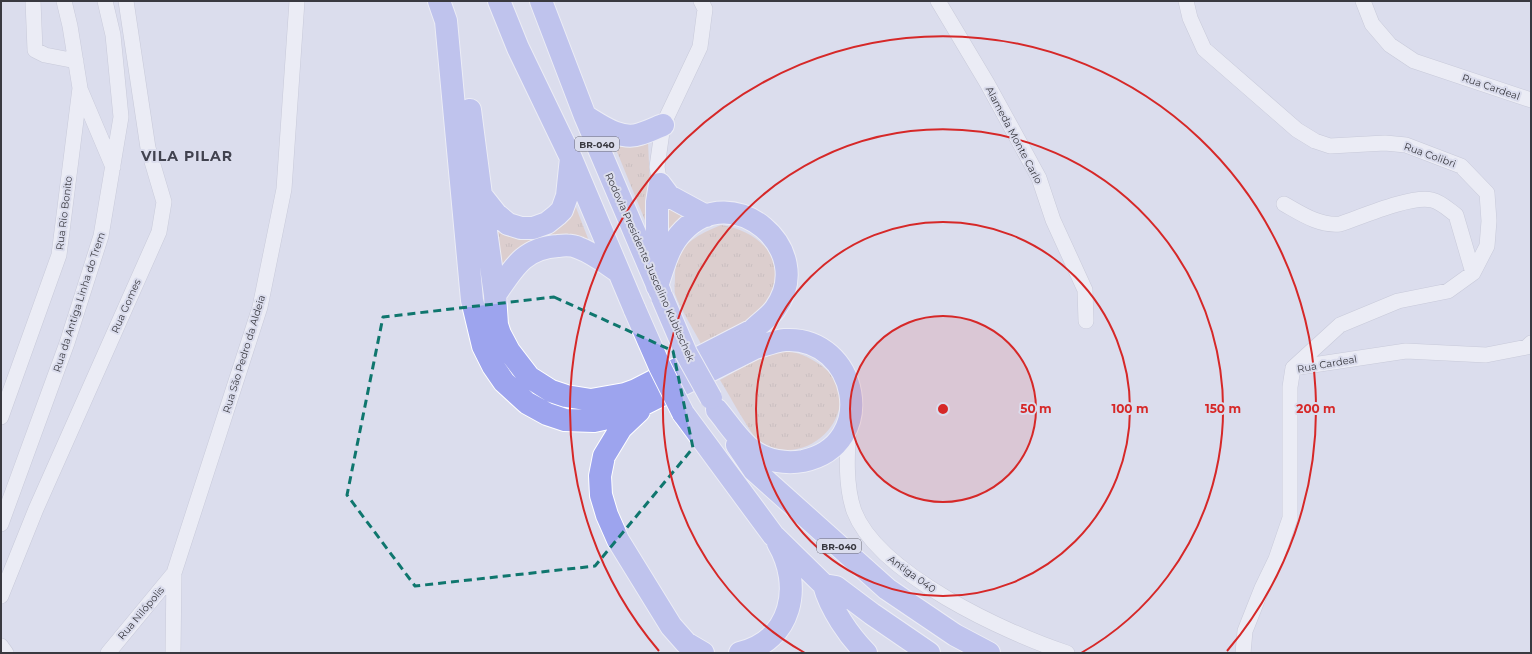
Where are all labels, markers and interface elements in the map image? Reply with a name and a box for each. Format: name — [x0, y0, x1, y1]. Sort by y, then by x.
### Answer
street label: Rua Cardeal — [1460, 71, 1522, 103]
street label: Alameda Monte Carlo — [983, 84, 1045, 186]
road number: BR-040 — [575, 137, 619, 151]
street label: Rua Colibri — [1402, 140, 1458, 170]
district label: VILA PILAR — [140, 147, 233, 165]
street label: Rodovia Presidente Juscelino Kubitschek — [602, 171, 698, 363]
street label: Rua Rio Bonito — [53, 175, 75, 251]
street label: Rua da Antiga Linha do Trem — [50, 230, 108, 374]
street label: Rua Gomes — [108, 277, 144, 335]
street label: Rua São Pedro da Aldeia — [220, 293, 268, 415]
street label: Rua Cardeal — [1296, 352, 1358, 376]
text: 50 m — [1020, 401, 1052, 416]
text: 100 m — [1112, 401, 1148, 416]
text: 150 m — [1205, 401, 1241, 416]
text: 200 m — [1296, 401, 1336, 416]
centre of rings — [936, 402, 950, 416]
road number: BR-040 — [817, 539, 861, 553]
street label: Antiga 040 — [886, 552, 939, 596]
street label: Rua Nilópolis — [115, 584, 167, 642]

